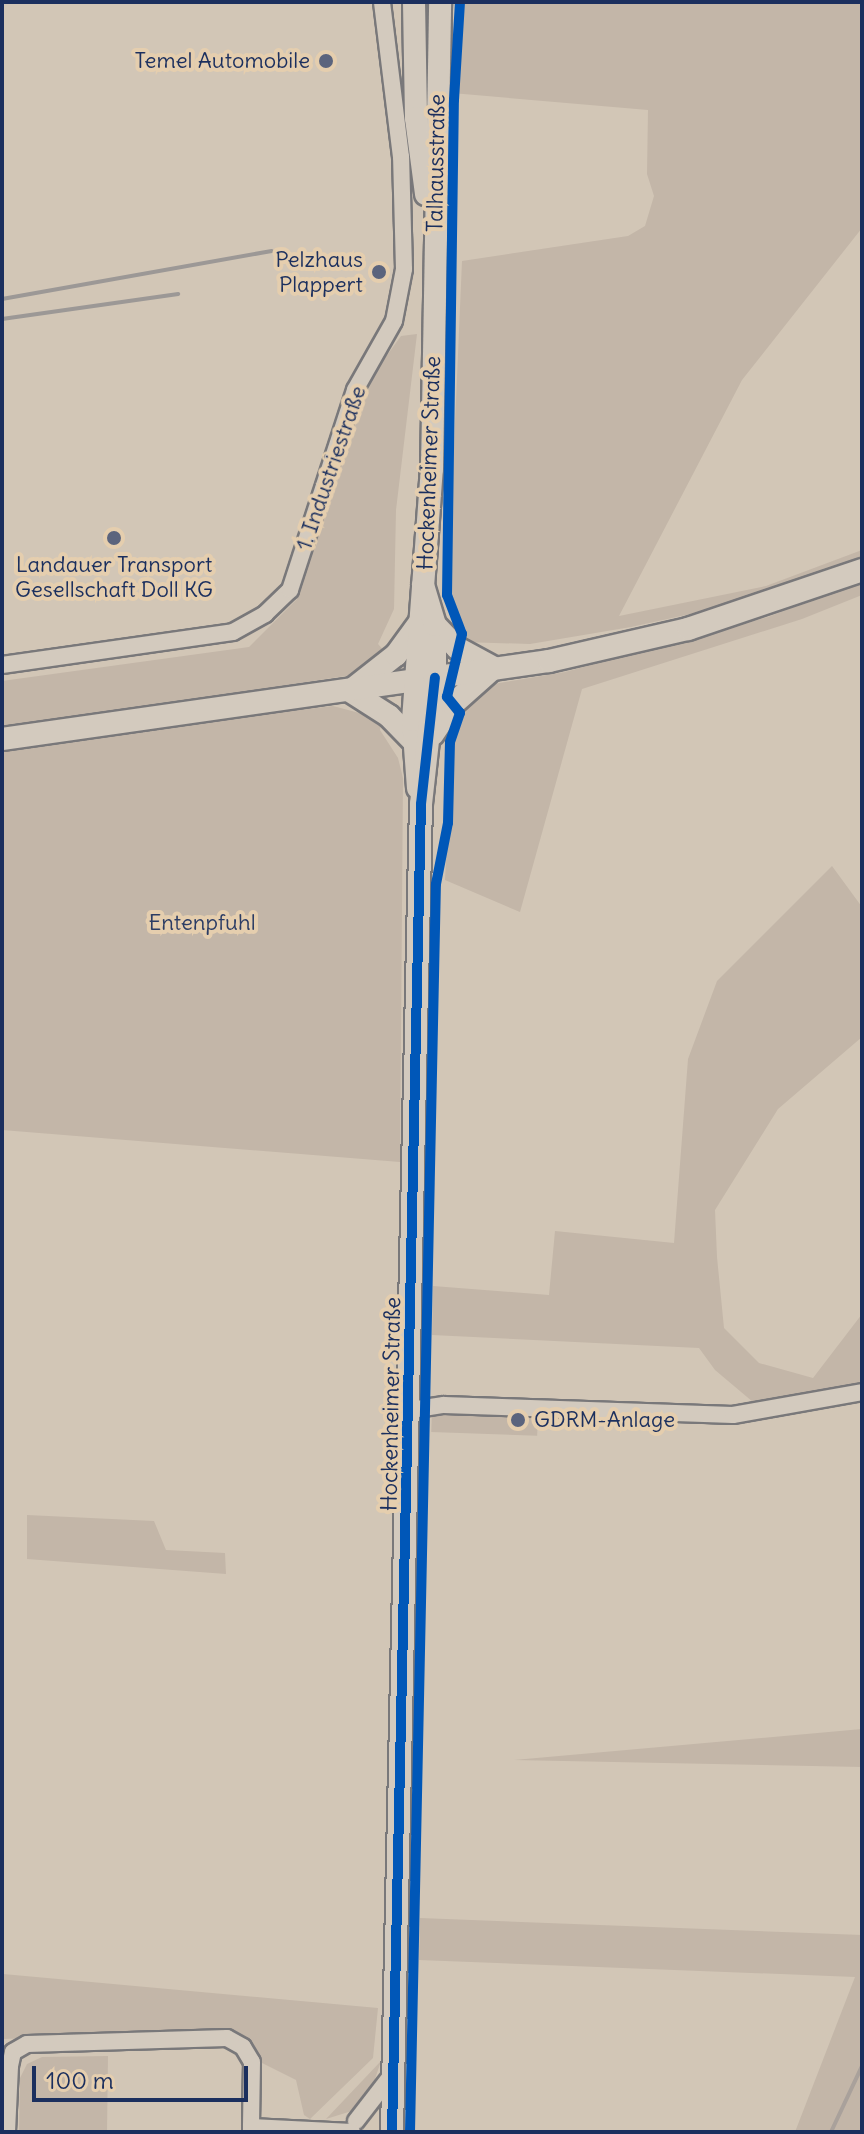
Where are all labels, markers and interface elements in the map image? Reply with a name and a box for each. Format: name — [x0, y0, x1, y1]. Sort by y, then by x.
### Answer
place label: Temel Automobile — [135, 48, 310, 74]
marker: Temel Automobile — [317, 52, 335, 70]
street label: Talhausstraße — [422, 94, 450, 232]
place label: Pelzhaus Plappert — [275, 246, 363, 298]
marker: Pelzhaus Plappert — [370, 263, 388, 281]
street label: Hockenheimer Straße — [412, 355, 446, 571]
street label: 1. Industriestraße — [290, 382, 372, 554]
marker: Landauer Transport Gesellschaft Doll KG — [105, 529, 123, 547]
place label: Landauer Transport Gesellschaft Doll KG — [15, 551, 213, 602]
park label: Entenpfuhl — [148, 910, 256, 936]
street label: Hockenheimer Straße — [376, 1297, 406, 1511]
place label: GDRM-Anlage — [534, 1407, 675, 1433]
marker: GDRM-Anlage — [509, 1411, 527, 1429]
scale bar — [36, 2050, 252, 2100]
text: 100 m — [46, 2065, 114, 2095]

